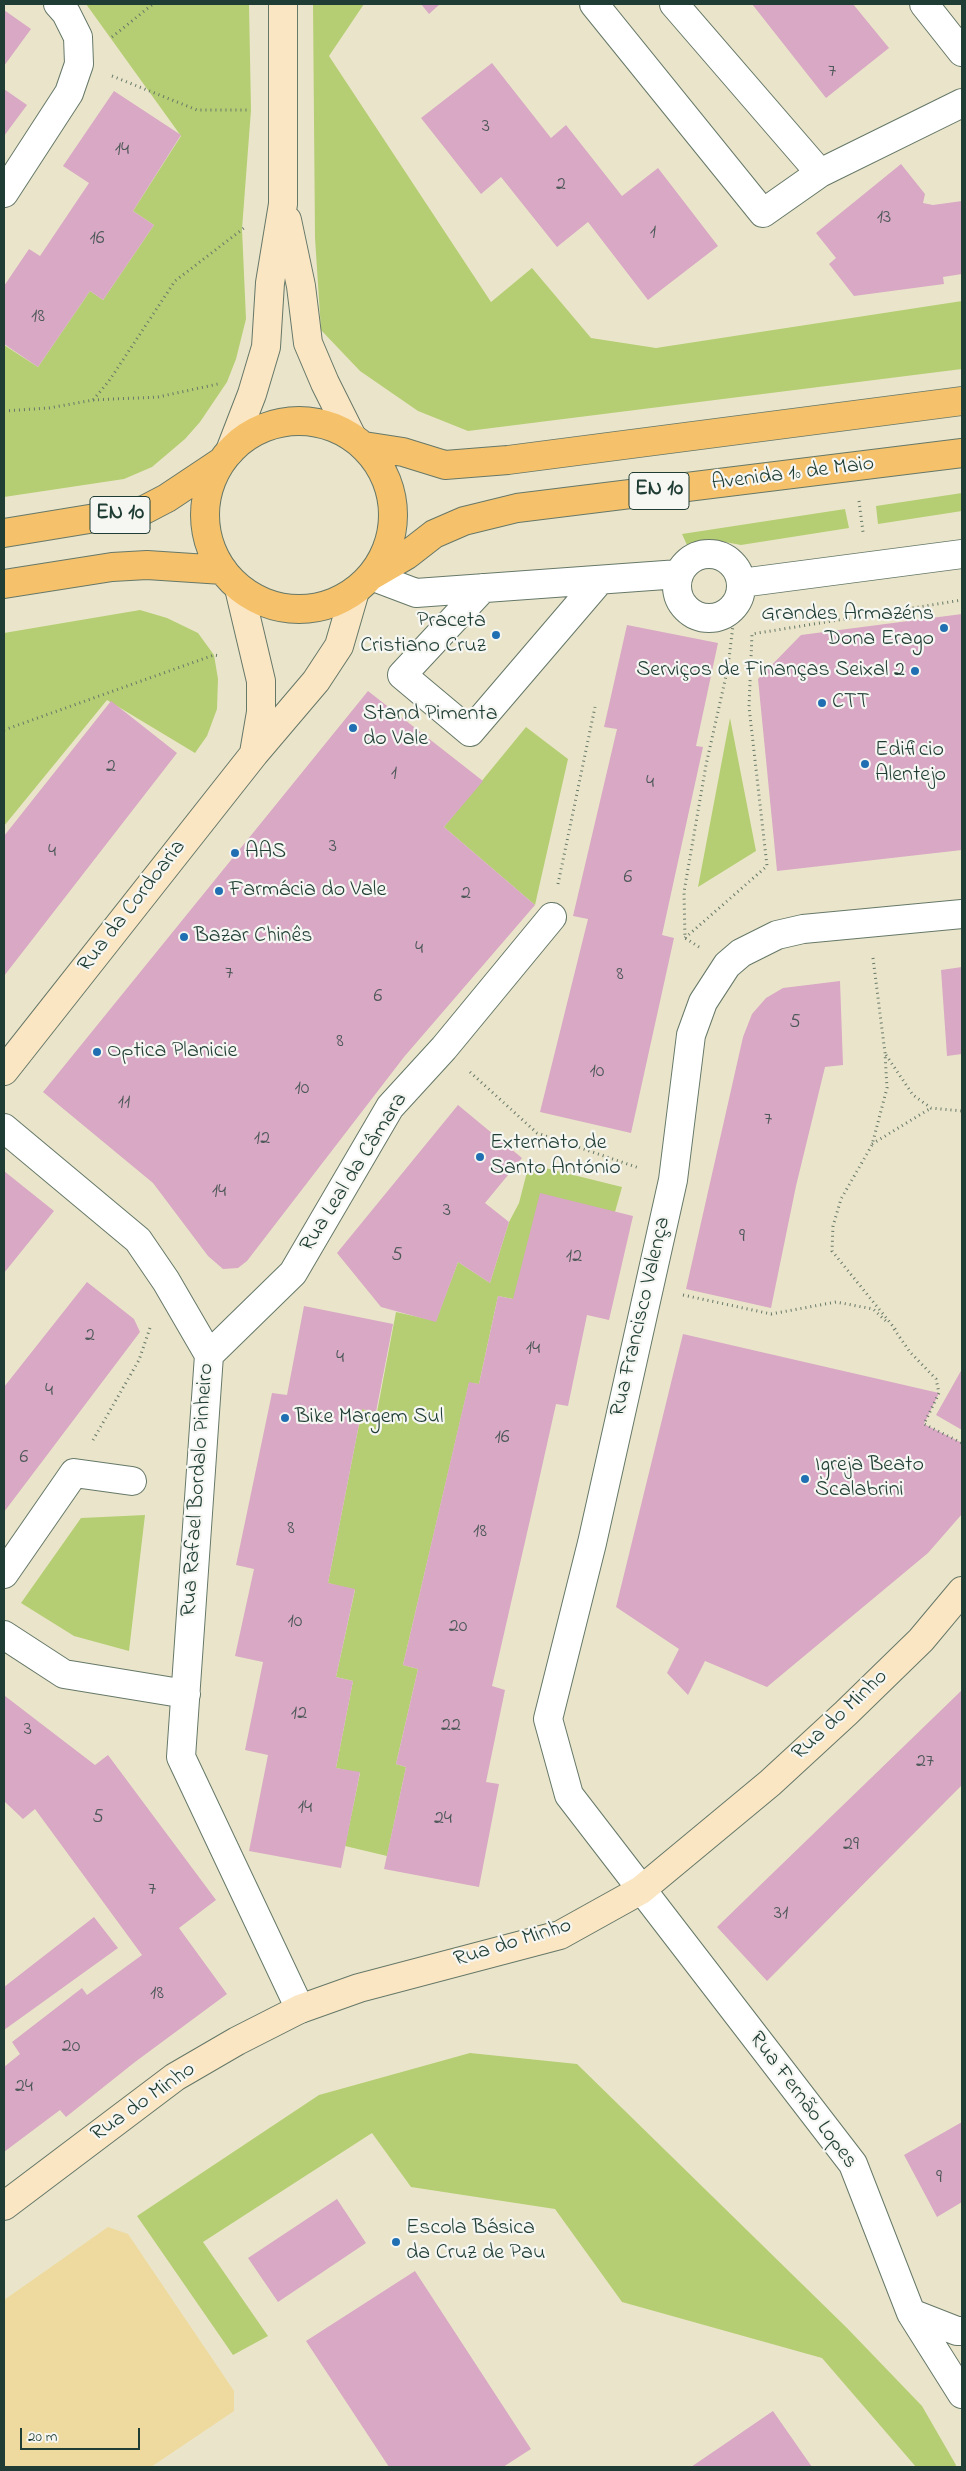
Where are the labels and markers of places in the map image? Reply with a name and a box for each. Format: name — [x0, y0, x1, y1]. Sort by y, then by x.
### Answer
place label: Grandes Armazéns Dona Erago — [761, 602, 934, 654]
place label: Praceta Cristiano Cruz — [360, 609, 486, 660]
marker: Grandes Armazéns Dona Erago — [938, 622, 950, 634]
marker: Praceta Cristiano Cruz — [490, 629, 502, 641]
place label: Serviços de Finanças Seixal 2 — [636, 658, 905, 684]
marker: Serviços de Finanças Seixal 2 — [909, 665, 921, 677]
place label: CTT — [832, 690, 869, 716]
marker: CTT — [816, 697, 828, 709]
place label: Stand Pimenta do Vale — [363, 702, 498, 754]
marker: Stand Pimenta do Vale — [347, 722, 359, 734]
place label: Edificio Alentejo — [875, 738, 946, 789]
marker: Edificio Alentejo — [859, 758, 871, 770]
place label: AAS — [245, 840, 286, 866]
marker: AAS — [229, 847, 241, 859]
place label: Farmácia do Vale — [229, 878, 386, 904]
marker: Farmácia do Vale — [213, 885, 225, 897]
place label: Bazar Chinês — [194, 924, 312, 950]
marker: Bazar Chinês — [178, 931, 190, 943]
place label: Optica Planicie — [107, 1039, 237, 1065]
marker: Optica Planicie — [91, 1046, 103, 1058]
place label: Externato de Santo António — [490, 1131, 621, 1182]
marker: Externato de Santo António — [474, 1151, 486, 1163]
place label: Bike Margem Sul — [295, 1405, 443, 1431]
marker: Bike Margem Sul — [279, 1412, 291, 1424]
place label: Igreja Beato Scalabrini — [815, 1453, 924, 1504]
marker: Igreja Beato Scalabrini — [799, 1473, 811, 1485]
place label: Escola Básica da Cruz de Pau — [406, 2216, 545, 2268]
marker: Escola Básica da Cruz de Pau — [390, 2236, 402, 2248]

